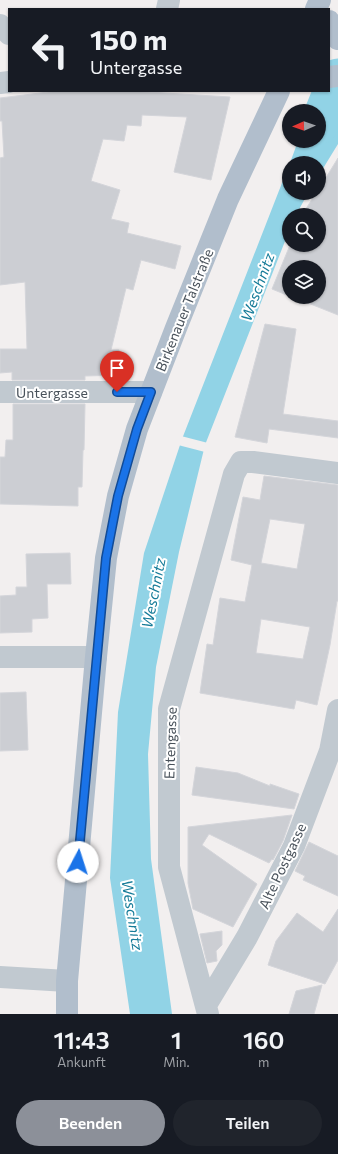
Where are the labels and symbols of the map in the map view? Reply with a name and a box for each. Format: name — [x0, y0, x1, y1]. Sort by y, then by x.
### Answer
north arrow — [282, 104, 326, 148]
street label: Birkenauer Talstraße — [152, 246, 216, 374]
water label: Weschnitz — [236, 250, 278, 324]
pin — [100, 351, 134, 392]
street label: Untergasse — [16, 384, 88, 401]
water label: Weschnitz — [137, 556, 169, 630]
street label: Entengasse — [160, 707, 180, 779]
street label: Alte Postgasse — [255, 820, 309, 912]
position arrow — [57, 841, 99, 883]
water label: Weschnitz — [119, 878, 148, 952]

